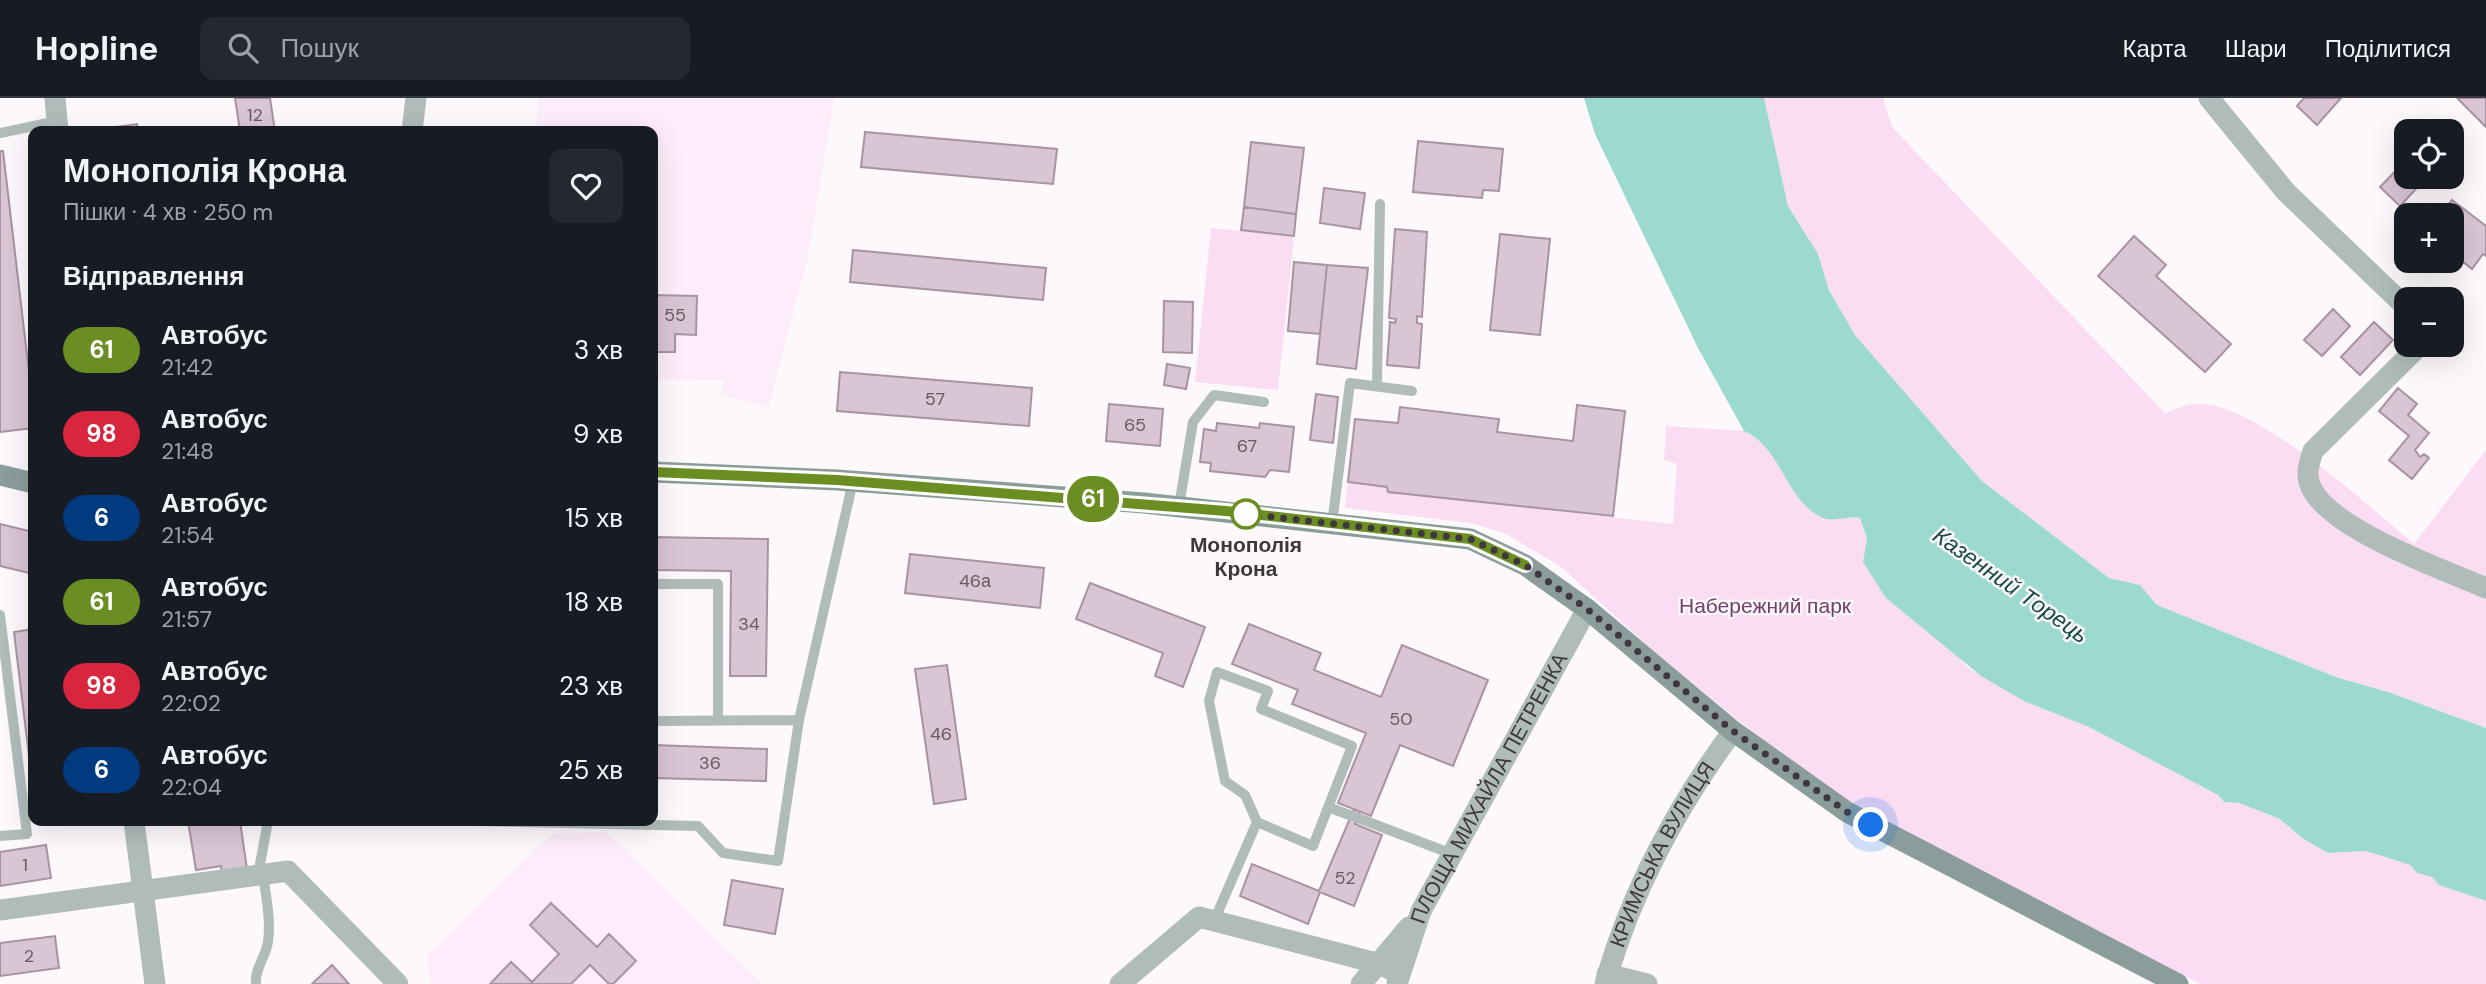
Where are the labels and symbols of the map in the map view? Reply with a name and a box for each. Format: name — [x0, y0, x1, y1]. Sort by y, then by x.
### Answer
house number: 12 — [247, 103, 263, 127]
house number: 55 — [664, 303, 686, 327]
house number: 57 — [925, 387, 945, 411]
house number: 65 — [1124, 413, 1146, 437]
house number: 67 — [1237, 434, 1257, 458]
line badge: 61 — [1062, 476, 1124, 522]
marker: Монополія Крона — [1231, 499, 1261, 529]
water label: Казенний Торець — [1927, 520, 2095, 650]
place label: Монополія Крона — [1190, 531, 1302, 583]
house number: 46а — [959, 569, 992, 593]
park label: Набережний парк — [1679, 592, 1852, 620]
house number: 34 — [738, 612, 760, 636]
street label: ПЛОЩА МИХАЙЛА ПЕТРЕНКА — [1404, 648, 1574, 927]
house number: 50 — [1389, 707, 1413, 731]
house number: 46 — [930, 722, 952, 746]
house number: 36 — [699, 751, 721, 775]
street label: КРИМСЬКА ВУЛИЦЯ — [1604, 756, 1721, 951]
your location — [1853, 807, 1888, 842]
house number: 1 — [22, 853, 28, 877]
house number: 52 — [1334, 866, 1356, 890]
house number: 2 — [24, 944, 34, 968]

